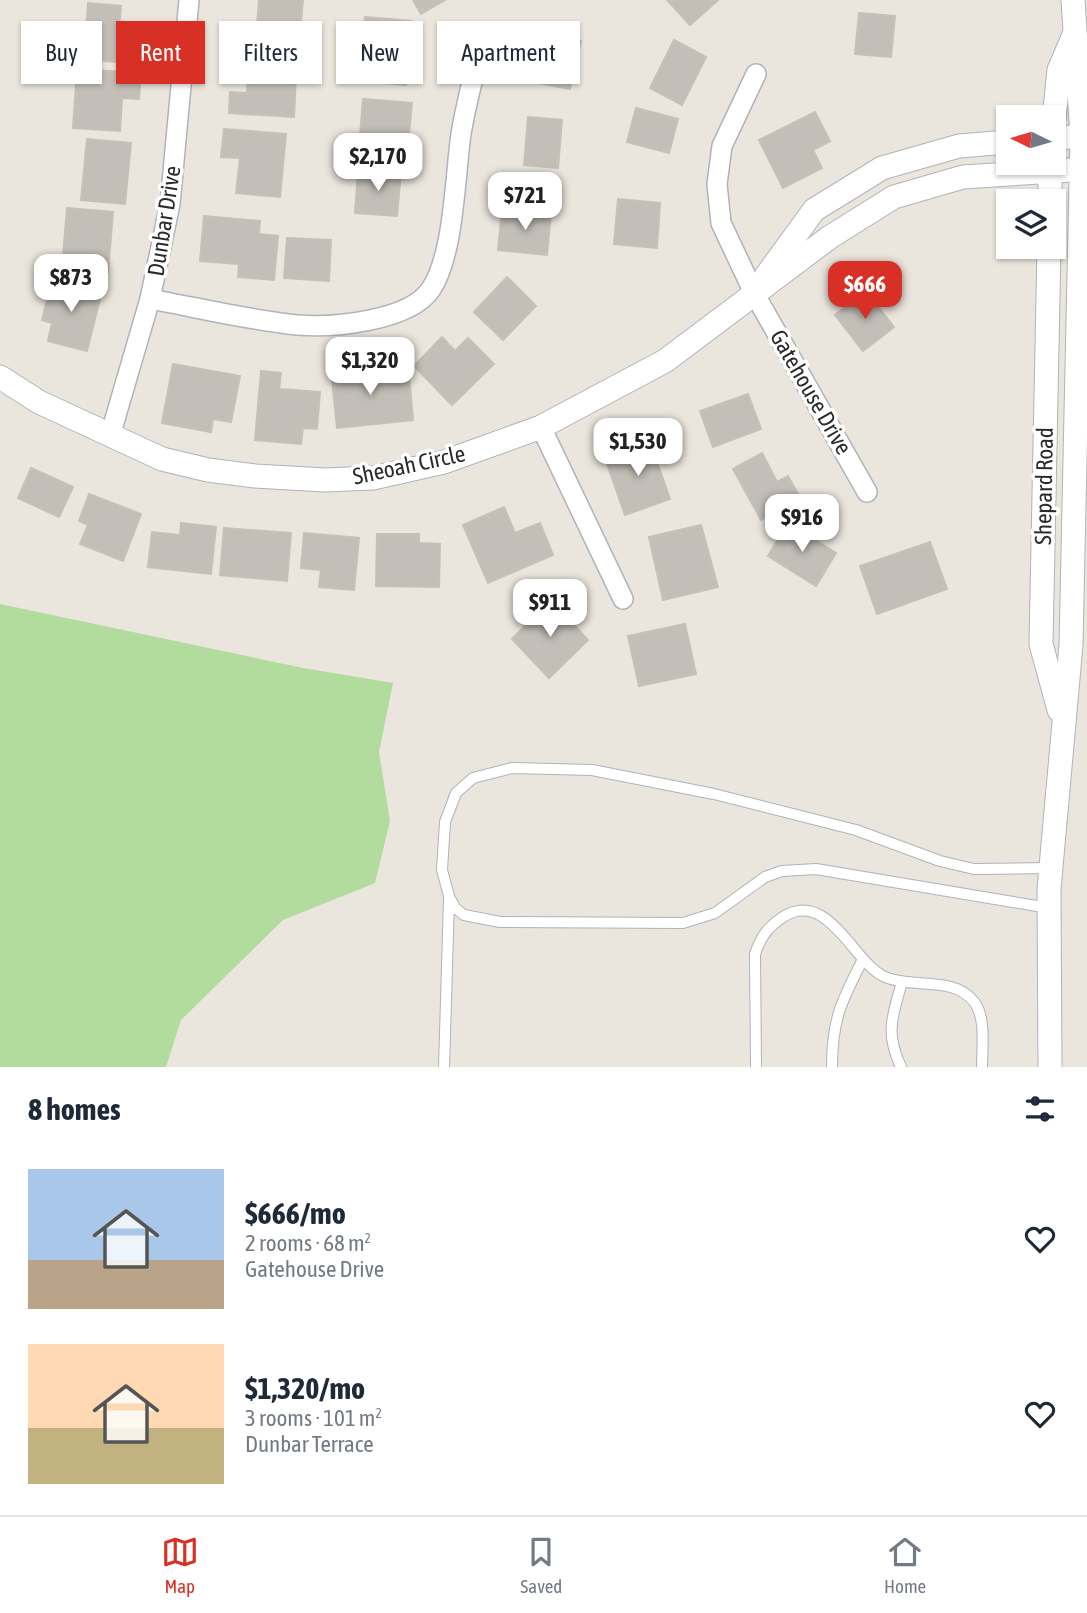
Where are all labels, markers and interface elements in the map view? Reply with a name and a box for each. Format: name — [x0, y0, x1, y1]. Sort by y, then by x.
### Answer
chip: Buy — [21, 21, 102, 84]
chip: Rent — [116, 21, 205, 84]
chip: Filters — [219, 21, 322, 84]
chip: New — [336, 21, 423, 84]
chip: Apartment — [437, 21, 580, 84]
north arrow — [996, 105, 1066, 175]
map controls — [996, 105, 1066, 259]
pin: $2,170 — [321, 134, 435, 193]
text: $2,170 — [350, 143, 407, 169]
street label: Dunbar Drive — [142, 164, 186, 278]
pin: $721 — [484, 173, 566, 232]
text: $721 — [504, 182, 546, 208]
button: layers — [996, 189, 1066, 259]
pin: $873 — [30, 254, 112, 314]
pin: $666 — [824, 262, 906, 321]
text: $873 — [50, 264, 92, 290]
text: $666 — [844, 271, 886, 297]
street label: Gatehouse Drive — [765, 325, 857, 459]
pin: $1,320 — [313, 338, 427, 397]
text: $1,320 — [342, 347, 399, 373]
pin: $1,530 — [581, 419, 695, 478]
street label: Shepard Road — [1030, 427, 1058, 545]
text: $1,530 — [610, 428, 667, 454]
street label: Sheoah Circle — [350, 440, 468, 490]
pin: $916 — [761, 494, 843, 554]
text: $916 — [781, 504, 823, 530]
pin: $911 — [509, 580, 591, 639]
text: $911 — [529, 589, 571, 615]
icon: filters — [1021, 1090, 1059, 1128]
text: 8 homes — [28, 1092, 121, 1126]
text: $666/mo — [245, 1196, 346, 1230]
icon: home — [84, 1197, 168, 1281]
icon: heart — [1021, 1220, 1059, 1258]
text: 2 rooms · 68 m² — [245, 1230, 371, 1256]
text: Gatehouse Drive — [245, 1256, 384, 1282]
text: $1,320/mo — [245, 1371, 365, 1405]
icon: home — [84, 1372, 168, 1456]
icon: heart — [1021, 1395, 1059, 1433]
text: 3 rooms · 101 m² — [245, 1405, 382, 1431]
text: Dunbar Terrace — [245, 1431, 374, 1457]
tab: Map — [161, 1533, 199, 1597]
tab: Saved — [520, 1533, 562, 1597]
tab: Home — [884, 1533, 926, 1597]

